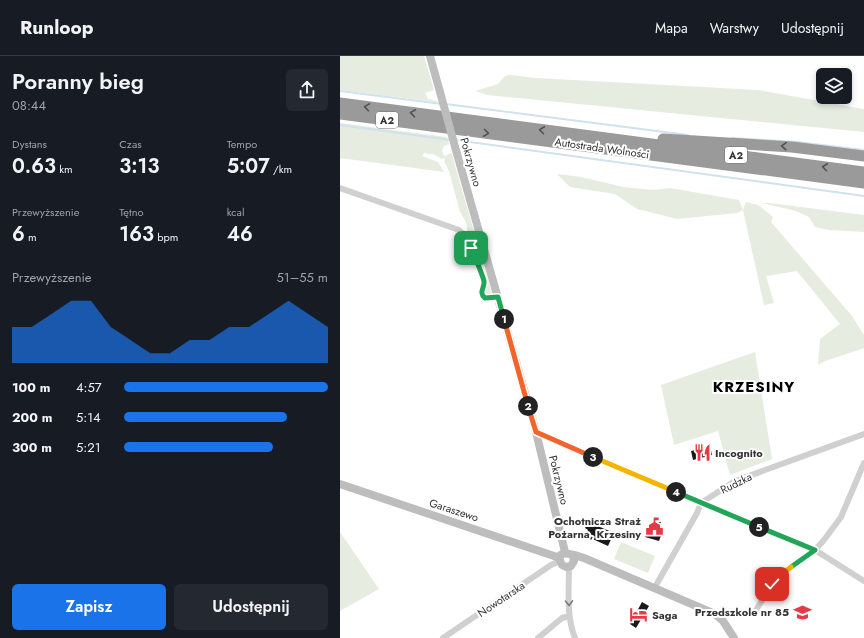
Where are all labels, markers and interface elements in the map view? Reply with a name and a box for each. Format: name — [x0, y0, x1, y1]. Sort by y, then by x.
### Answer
text: Runloop — [20, 14, 93, 41]
text: Mapa — [655, 18, 688, 38]
text: Warstwy — [710, 18, 759, 38]
text: Udostępnij — [781, 18, 844, 38]
text: Poranny bieg — [12, 65, 144, 97]
map controls — [816, 68, 852, 104]
button: layers — [816, 68, 852, 104]
button: share — [286, 69, 328, 111]
text: 08:44 — [12, 96, 46, 115]
one-way arrow — [364, 103, 370, 112]
one-way arrow — [410, 109, 416, 118]
road number: A2 — [376, 112, 398, 128]
one-way arrow — [539, 126, 545, 135]
one-way arrow — [483, 128, 489, 137]
street label: Autostrada Wolności — [554, 133, 650, 163]
text: Dystans — [12, 136, 47, 152]
text: Czas — [119, 136, 142, 152]
text: Tempo — [227, 136, 257, 152]
street label: Pokrzywno — [456, 136, 486, 188]
one-way arrow — [781, 142, 787, 151]
road number: A2 — [725, 147, 747, 163]
text: 0.63 — [12, 152, 56, 181]
text: 3:13 — [119, 152, 159, 181]
text: 5:07 — [227, 152, 270, 181]
text: km — [56, 161, 73, 177]
text: /km — [270, 161, 292, 177]
one-way arrow — [822, 163, 828, 172]
text: Przewyższenie — [12, 204, 79, 220]
text: Tętno — [119, 204, 143, 220]
text: kcal — [227, 204, 244, 220]
text: 6 — [12, 220, 25, 249]
text: 163 — [119, 220, 154, 249]
text: 46 — [227, 220, 253, 249]
text: m — [25, 229, 37, 245]
text: bpm — [154, 229, 178, 245]
pin — [454, 231, 488, 265]
icon: arrive — [460, 237, 482, 259]
text: Przewyższenie — [12, 268, 92, 287]
text: 51–55 m — [276, 268, 328, 287]
pin: 1 — [494, 309, 514, 329]
text: 1 — [501, 311, 507, 327]
district label: KRZESINY — [713, 376, 795, 398]
text: 100 m — [12, 378, 50, 397]
text: 4:57 — [76, 378, 102, 397]
pin: 2 — [518, 396, 538, 416]
text: 2 — [524, 398, 532, 414]
text: 200 m — [12, 408, 52, 427]
text: 5:14 — [76, 408, 101, 427]
text: 300 m — [12, 438, 52, 457]
text: 5:21 — [76, 438, 100, 457]
restaurant icon: Incognito — [692, 443, 712, 463]
place label: Incognito — [715, 445, 763, 461]
pin: 3 — [583, 447, 603, 467]
text: 3 — [590, 449, 596, 465]
street label: Pokrzywno — [545, 454, 573, 506]
street label: Rudzka — [717, 468, 755, 498]
pin: 4 — [666, 482, 686, 502]
text: 4 — [672, 484, 680, 500]
street label: Garaszewo — [427, 495, 481, 525]
place label: Ochotnicza Straż Pożarna, Krzesiny — [548, 513, 641, 542]
public building icon: Ochotnicza Straż Pożarna, Krzesiny — [644, 517, 664, 537]
pin: 5 — [749, 517, 769, 537]
text: 5 — [755, 519, 763, 535]
pin — [755, 567, 789, 601]
icon: check — [761, 573, 783, 595]
street label: Nowotarska — [474, 577, 528, 621]
button: Zapisz — [12, 584, 166, 630]
button: Udostępnij — [174, 584, 328, 630]
one-way arrow — [565, 600, 573, 606]
school or university icon: Przedszkole nr 85 — [792, 602, 812, 622]
place label: Przedszkole nr 85 — [695, 604, 789, 620]
hotel icon: Saga — [629, 605, 649, 625]
place label: Saga — [652, 607, 678, 623]

